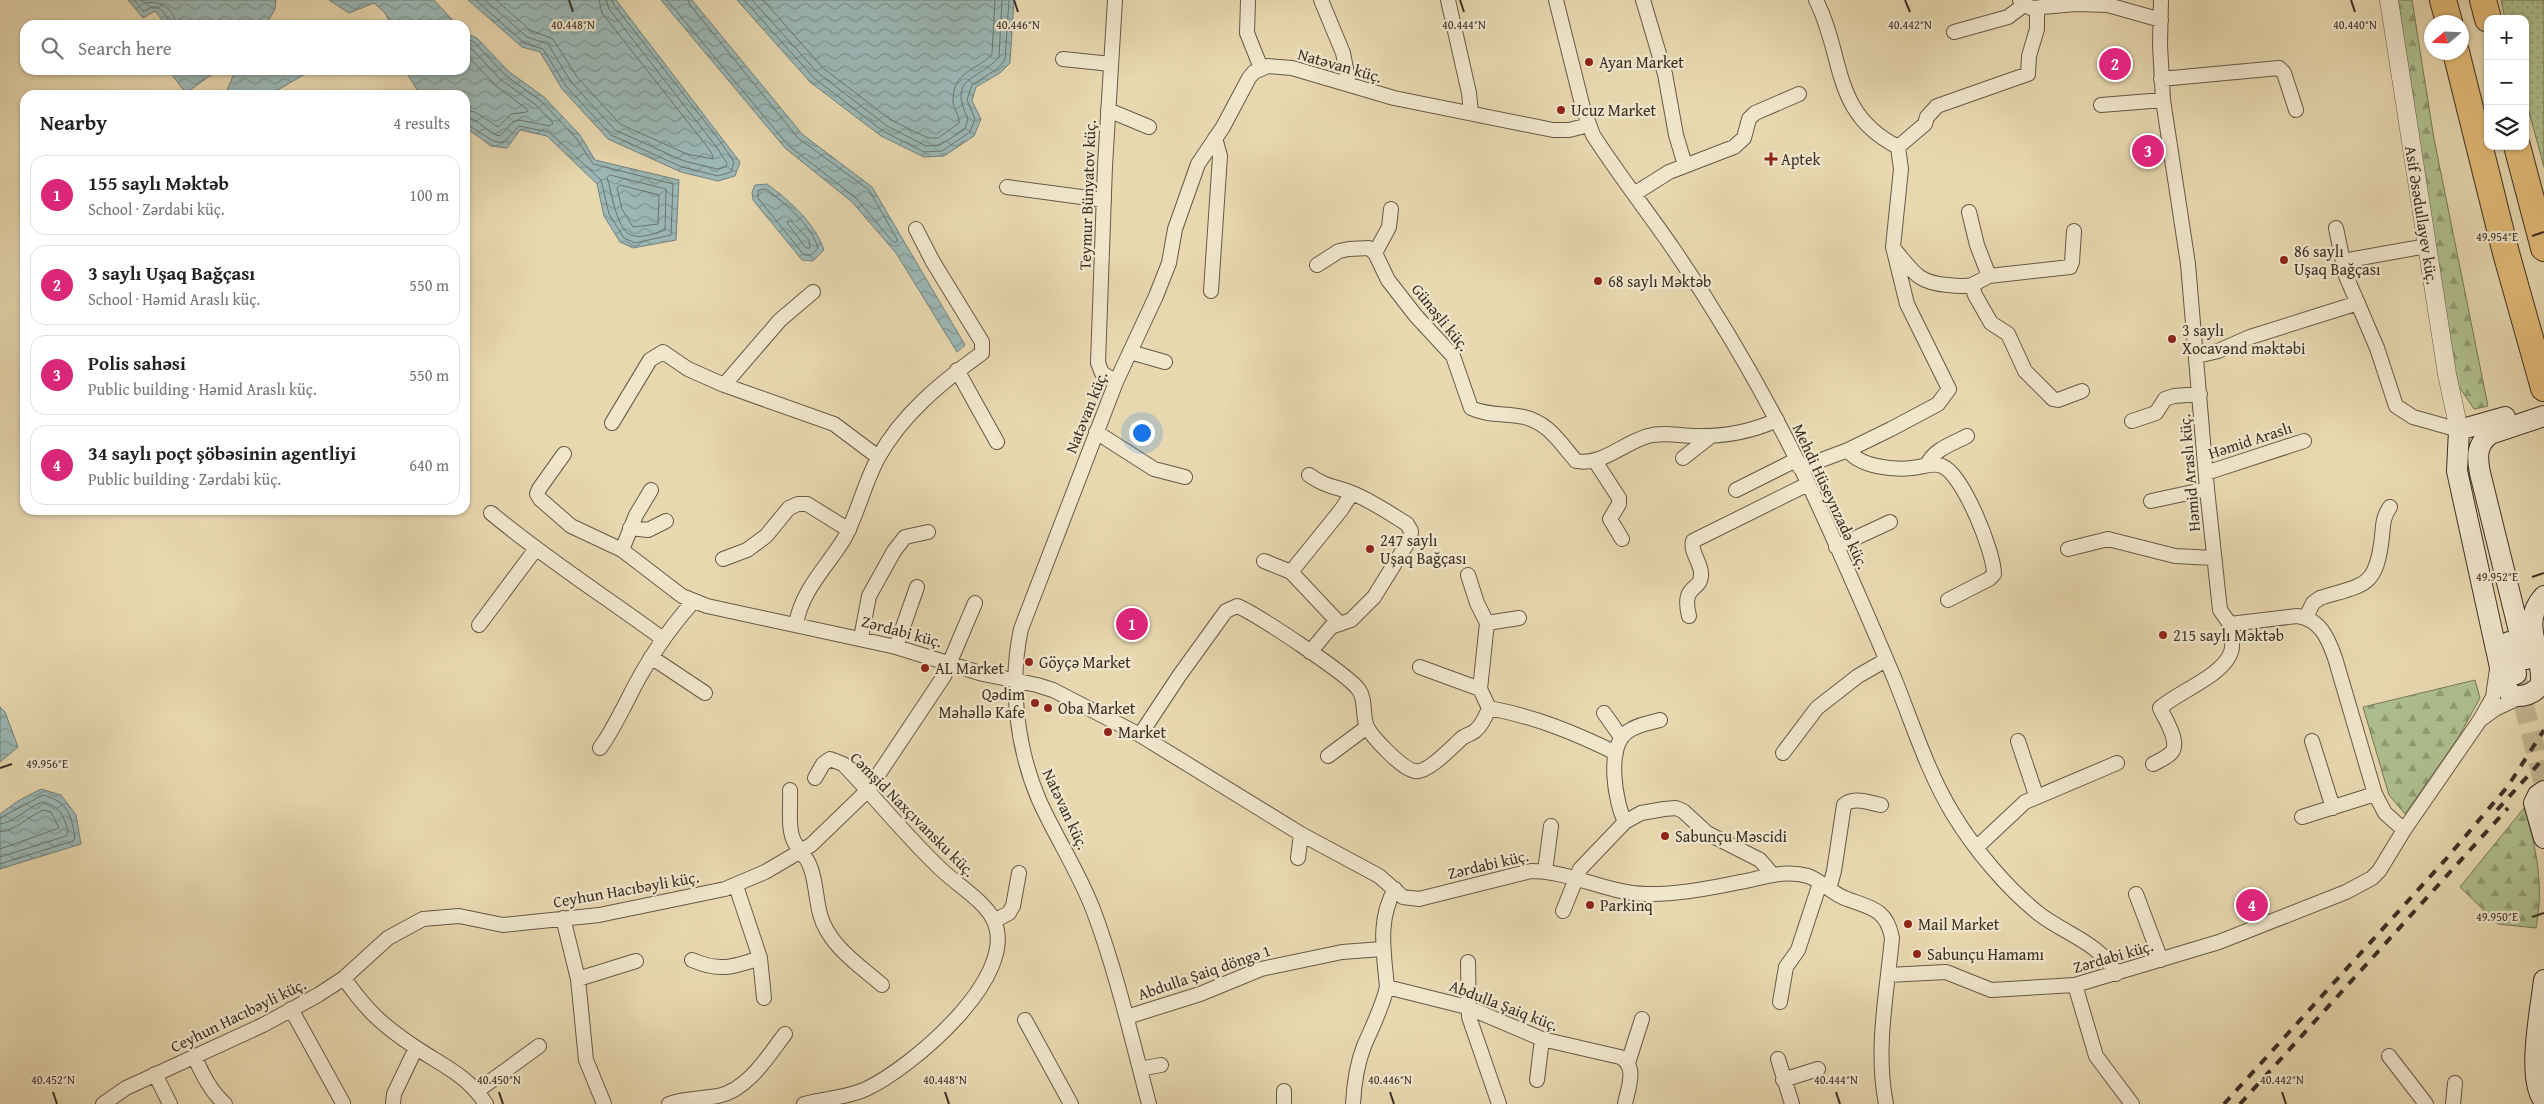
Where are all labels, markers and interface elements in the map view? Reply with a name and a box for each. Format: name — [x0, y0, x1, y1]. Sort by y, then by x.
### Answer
north arrow — [2424, 15, 2469, 60]
map controls — [2484, 15, 2529, 150]
button: + — [2484, 15, 2529, 60]
text: 40.448°N — [551, 16, 595, 33]
text: 40.446°N — [996, 16, 1040, 33]
text: 40.444°N — [1442, 16, 1486, 33]
text: 40.442°N — [1888, 16, 1932, 33]
text: 40.440°N — [2333, 16, 2377, 33]
search box — [20, 20, 470, 75]
icon: search — [38, 34, 66, 62]
text: Search here — [78, 34, 172, 62]
street label: Natəvan küç. — [1295, 42, 1385, 88]
pin: 2 — [2099, 45, 2131, 83]
place label: Ayan Market — [1599, 50, 1684, 74]
marker: Ayan Market — [1583, 56, 1595, 68]
button: − — [2484, 60, 2529, 105]
place label: Ucuz Market — [1571, 98, 1656, 122]
marker: Ucuz Market — [1555, 104, 1567, 116]
button: layers — [2484, 105, 2529, 150]
text: Nearby — [40, 107, 107, 138]
text: 4 results — [393, 111, 450, 135]
street label: Teymur Bünyatov küç. — [1072, 119, 1102, 271]
pin: 3 — [2132, 132, 2164, 170]
street label: Asif Əsədullayev küç. — [2399, 144, 2445, 286]
place label: Aptek — [1781, 147, 1821, 171]
marker: Aptek — [1765, 153, 1777, 165]
text: 155 saylı Məktəb — [88, 169, 229, 197]
text: 1 — [53, 183, 61, 207]
text: 100 m — [409, 183, 449, 207]
text: School · Zərdabi küç. — [88, 197, 225, 221]
text: 49.954°E — [2476, 228, 2518, 245]
place label: 86 saylı Uşaq Bağçası — [2294, 239, 2381, 281]
marker: 86 saylı Uşaq Bağçası — [2278, 254, 2290, 266]
text: 3 saylı Uşaq Bağçası — [88, 259, 255, 287]
place label: 68 saylı Məktəb — [1608, 269, 1711, 293]
text: 2 — [53, 273, 61, 297]
text: 550 m — [409, 273, 449, 297]
marker: 68 saylı Məktəb — [1592, 275, 1604, 287]
street label: Günəşli küç. — [1406, 278, 1476, 356]
text: School · Həmid Araslı küç. — [88, 287, 260, 311]
place label: 3 saylı Xocavənd məktəbi — [2182, 318, 2306, 360]
marker: 3 saylı Xocavənd məktəbi — [2166, 333, 2178, 345]
text: Polis sahəsi — [88, 349, 186, 377]
text: 3 — [53, 363, 61, 387]
text: 550 m — [409, 363, 449, 387]
street label: Natəvan küç. — [1059, 367, 1113, 457]
text: Public building · Həmid Araslı küç. — [88, 377, 317, 401]
street label: Həmid Araslı küç. — [2172, 413, 2206, 533]
street label: Həmid Araslı — [2205, 415, 2295, 465]
street label: Mehdi Hüseynzadə küç. — [1787, 419, 1875, 573]
your location — [1129, 420, 1155, 446]
text: 34 saylı poçt şöbəsinin agentliyi — [88, 439, 356, 467]
text: 4 — [53, 453, 61, 477]
text: 640 m — [409, 453, 449, 477]
text: Public building · Zərdabi küç. — [88, 467, 281, 491]
place label: 247 saylı Uşaq Bağçası — [1380, 528, 1467, 570]
marker: 247 saylı Uşaq Bağçası — [1364, 543, 1376, 555]
text: 49.952°E — [2476, 568, 2518, 585]
pin: 1 — [1116, 605, 1148, 643]
street label: Zərdabi küç. — [859, 609, 945, 653]
place label: 215 saylı Məktəb — [2173, 623, 2284, 647]
marker: 215 saylı Məktəb — [2157, 629, 2169, 641]
place label: Göyçə Market — [1039, 650, 1131, 674]
place label: AL Market — [935, 656, 1005, 680]
marker: Göyçə Market — [1023, 656, 1035, 668]
marker: AL Market — [919, 662, 931, 674]
place label: Qədim Məhəllə Kafe — [938, 682, 1025, 724]
place label: Oba Market — [1058, 696, 1136, 720]
marker: Qədim Məhəllə Kafe — [1029, 697, 1041, 709]
marker: Oba Market — [1042, 702, 1054, 714]
place label: Market — [1118, 720, 1167, 744]
marker: Market — [1102, 726, 1114, 738]
street label: Cəmşid Naxçıvansku küç. — [845, 746, 981, 882]
text: 49.956°E — [26, 755, 68, 772]
street label: Natəvan küç. — [1037, 765, 1095, 853]
place label: Sabunçu Məscidi — [1675, 824, 1788, 848]
marker: Sabunçu Məscidi — [1659, 830, 1671, 842]
street label: Zərdabi küç. — [1445, 843, 1531, 885]
street label: Ceyhun Hacıbəyli küç. — [551, 864, 701, 914]
pin: 4 — [2236, 886, 2268, 924]
place label: Parkinq — [1600, 893, 1653, 917]
marker: Parkinq — [1584, 899, 1596, 911]
text: 49.950°E — [2476, 908, 2518, 925]
place label: Mail Market — [1918, 912, 2000, 936]
marker: Mail Market — [1902, 918, 1914, 930]
street label: Zərdabi küç. — [2070, 933, 2156, 979]
street label: Abdulla Şaiq döngə 1 — [1134, 938, 1274, 1006]
place label: Sabunçu Hamamı — [1927, 942, 2044, 966]
marker: Sabunçu Hamamı — [1911, 948, 1923, 960]
street label: Ceyhun Hacıbəyli küç. — [166, 972, 310, 1058]
street label: Abdulla Şaiq küç. — [1446, 973, 1562, 1037]
text: 40.452°N — [31, 1071, 75, 1088]
text: 40.450°N — [477, 1071, 521, 1088]
text: 40.448°N — [923, 1071, 967, 1088]
text: 40.446°N — [1368, 1071, 1412, 1088]
text: 40.444°N — [1814, 1071, 1858, 1088]
text: 40.442°N — [2260, 1071, 2304, 1088]

